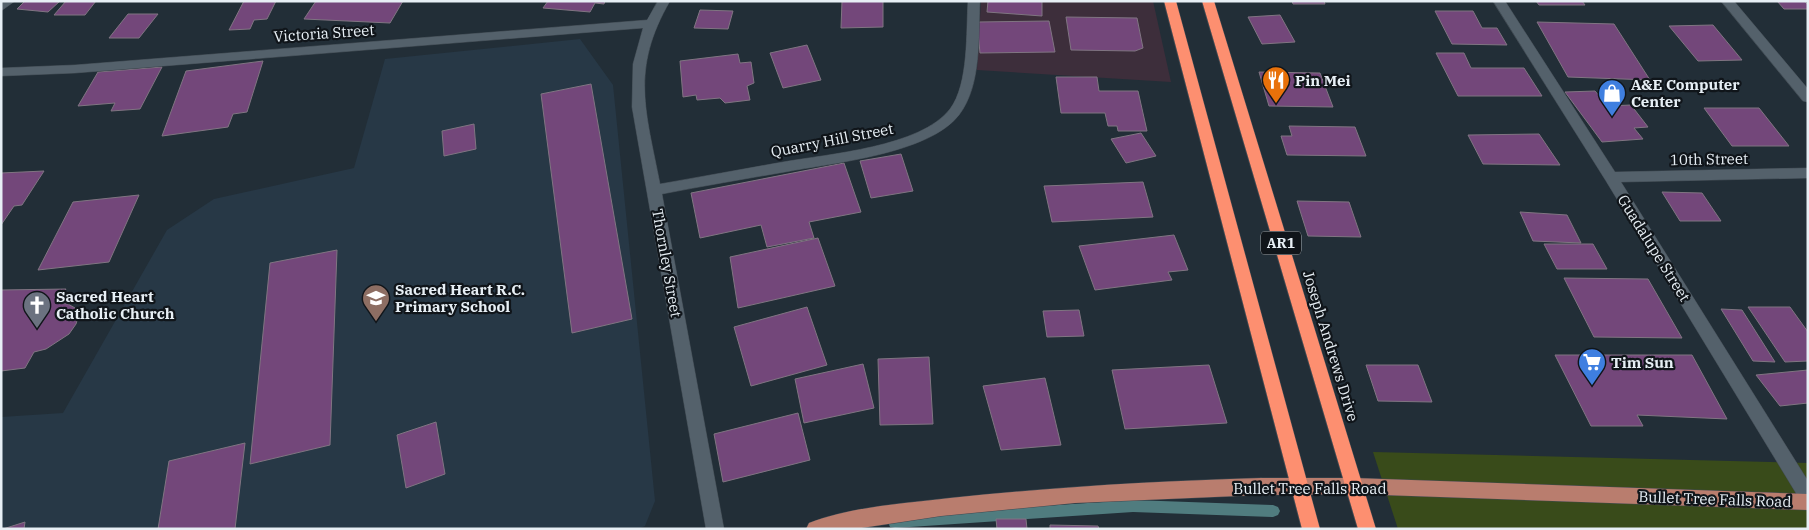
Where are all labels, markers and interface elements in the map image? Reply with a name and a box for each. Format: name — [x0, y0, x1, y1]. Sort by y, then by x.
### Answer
street label: Victoria Street — [273, 20, 375, 46]
restaurant icon: Pin Mei — [1261, 65, 1291, 104]
place label: Pin Mei — [1295, 71, 1351, 90]
place label: A&E Computer Center — [1631, 75, 1740, 111]
shop icon: A&E Computer Center — [1597, 78, 1627, 117]
street label: Quarry Hill Street — [769, 119, 895, 161]
street label: 10th Street — [1670, 149, 1748, 169]
street label: Guadalupe Street — [1614, 191, 1694, 305]
street label: Thornley Street — [648, 207, 686, 319]
road number: AR1 — [1261, 232, 1301, 254]
street label: Joseph Andrews Drive — [1299, 268, 1363, 424]
place label: Sacred Heart R.C. Primary School — [395, 280, 525, 316]
school or university icon: Sacred Heart R.C. Primary School — [361, 283, 391, 322]
place label: Sacred Heart Catholic Church — [56, 287, 175, 323]
church icon: Sacred Heart Catholic Church — [22, 290, 52, 329]
supermarket icon: Tim Sun — [1577, 347, 1607, 386]
place label: Tim Sun — [1611, 353, 1674, 372]
street label: Bullet Tree Falls Road — [1233, 479, 1387, 498]
street label: Bullet Tree Falls Road — [1638, 487, 1792, 511]

